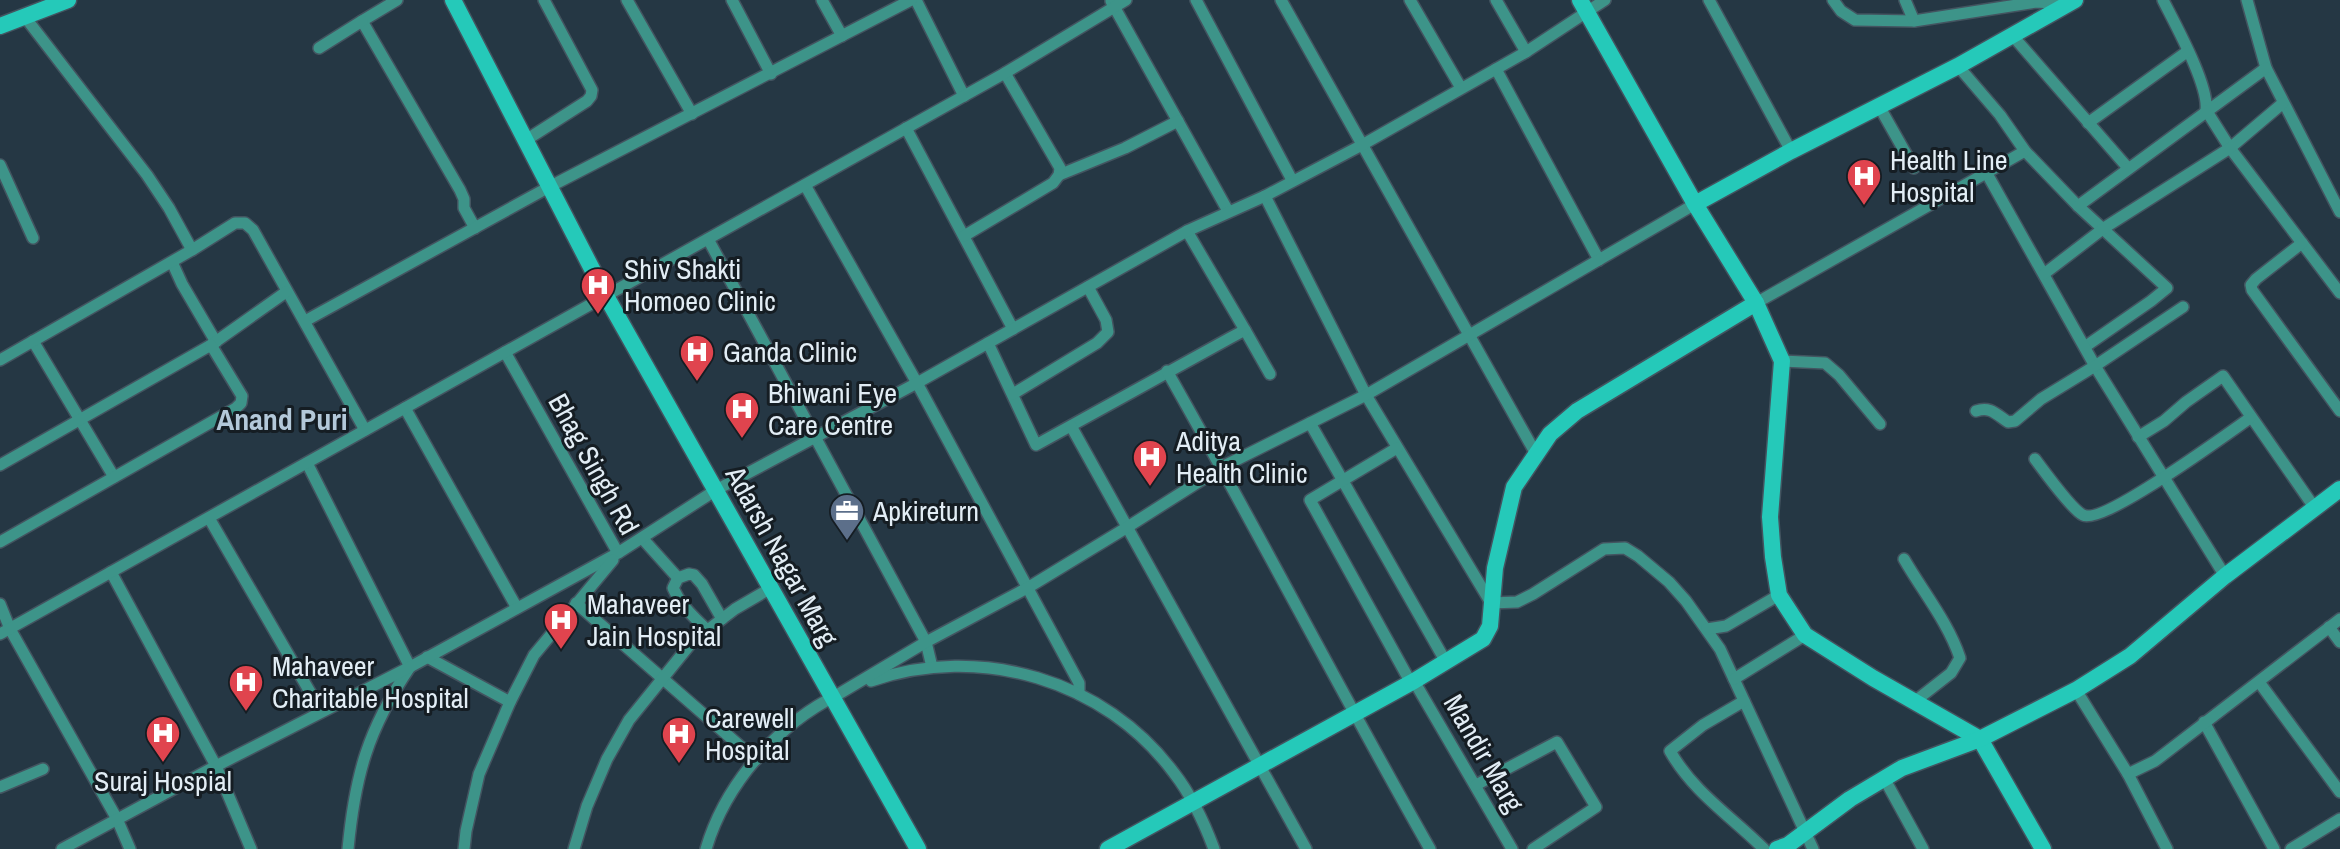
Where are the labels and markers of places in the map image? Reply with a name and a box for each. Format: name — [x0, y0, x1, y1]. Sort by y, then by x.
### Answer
place label: Health Line Hospital — [1890, 141, 2007, 211]
hospital icon: Health Line Hospital — [1845, 157, 1883, 207]
place label: Shiv Shakti Homoeo Clinic — [624, 250, 776, 320]
hospital icon: Shiv Shakti Homoeo Clinic — [579, 266, 617, 316]
hospital icon: Ganda Clinic — [678, 333, 716, 383]
place label: Ganda Clinic — [723, 333, 857, 371]
place label: Bhiwani Eye Care Centre — [768, 374, 897, 444]
hospital icon: Bhiwani Eye Care Centre — [723, 390, 761, 440]
place label: Aditya Health Clinic — [1175, 422, 1307, 492]
hospital icon: Aditya Health Clinic — [1131, 438, 1169, 488]
office icon: Apkireturn — [828, 492, 866, 542]
place label: Apkireturn — [872, 492, 979, 530]
place label: Mahaveer Jain Hospital — [587, 585, 721, 655]
hospital icon: Mahaveer Jain Hospital — [542, 601, 580, 651]
place label: Mahaveer Charitable Hospital — [272, 647, 469, 717]
hospital icon: Mahaveer Charitable Hospital — [227, 663, 265, 713]
place label: Carewell Hospital — [705, 699, 794, 769]
hospital icon: Suraj Hospial — [144, 714, 182, 764]
hospital icon: Carewell Hospital — [660, 715, 698, 765]
place label: Suraj Hospial — [94, 762, 232, 800]

